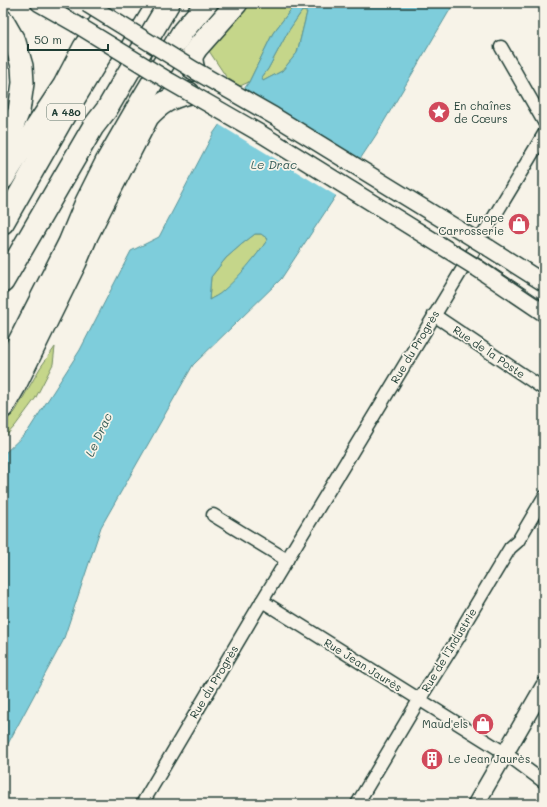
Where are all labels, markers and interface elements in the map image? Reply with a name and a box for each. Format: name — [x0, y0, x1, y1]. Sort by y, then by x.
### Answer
scale bar — [28, 26, 108, 52]
text: 50 m — [34, 31, 62, 47]
place label: En chaînes de Cœurs — [454, 98, 511, 126]
place icon: En chaînes de Cœurs — [426, 99, 452, 125]
road number: A 480 — [47, 104, 85, 120]
water label: Le Drac — [251, 156, 297, 172]
place label: Europe Carrosserie — [439, 210, 504, 238]
shop icon: Europe Carrosserie — [506, 211, 532, 237]
street label: Rue du Progrès — [387, 307, 442, 386]
street label: Rue de la Poste — [450, 322, 528, 381]
water label: Le Drac — [81, 410, 115, 459]
street label: Rue de l'Industrie — [418, 605, 480, 695]
street label: Rue Jean Jaurès — [321, 634, 405, 695]
street label: Rue du Progrès — [186, 642, 241, 721]
shop icon: Maud'els — [470, 711, 496, 737]
place label: Maud'els — [422, 716, 468, 731]
building icon: Le Jean Jaurès — [419, 746, 445, 772]
place label: Le Jean Jaurès — [448, 751, 530, 766]

